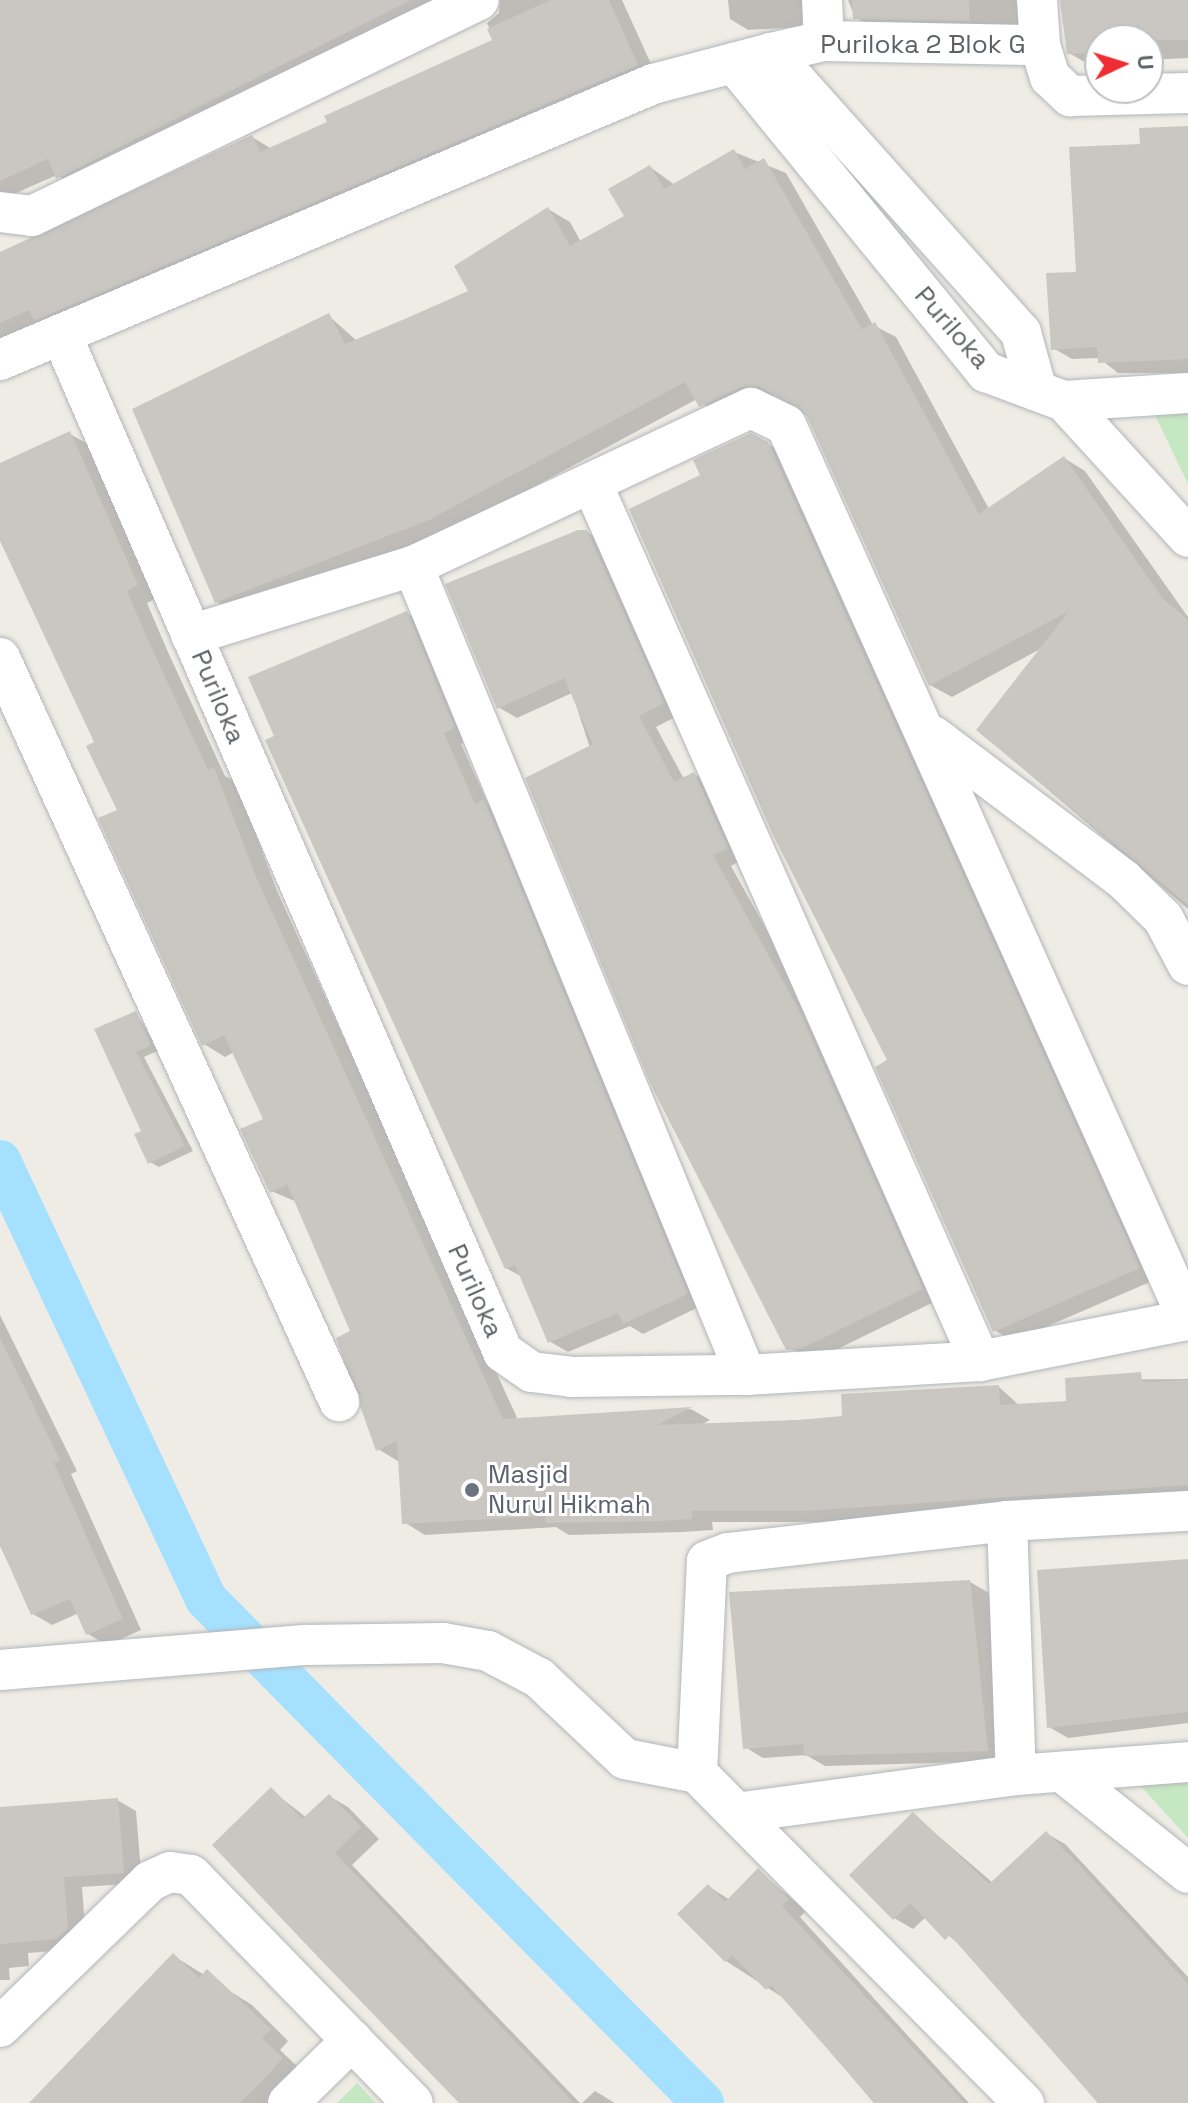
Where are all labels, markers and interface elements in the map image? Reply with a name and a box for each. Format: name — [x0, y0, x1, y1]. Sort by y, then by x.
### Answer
north arrow — [1084, 24, 1164, 104]
street label: Puriloka 2 Blok G — [820, 29, 1026, 61]
text: U — [1131, 54, 1160, 71]
street label: Puriloka — [908, 280, 996, 376]
street label: Puriloka — [184, 645, 252, 749]
street label: Puriloka — [441, 1240, 509, 1342]
place label: Masjid Nurul Hikmah — [488, 1459, 651, 1520]
marker: Masjid Nurul Hikmah — [463, 1481, 481, 1499]

